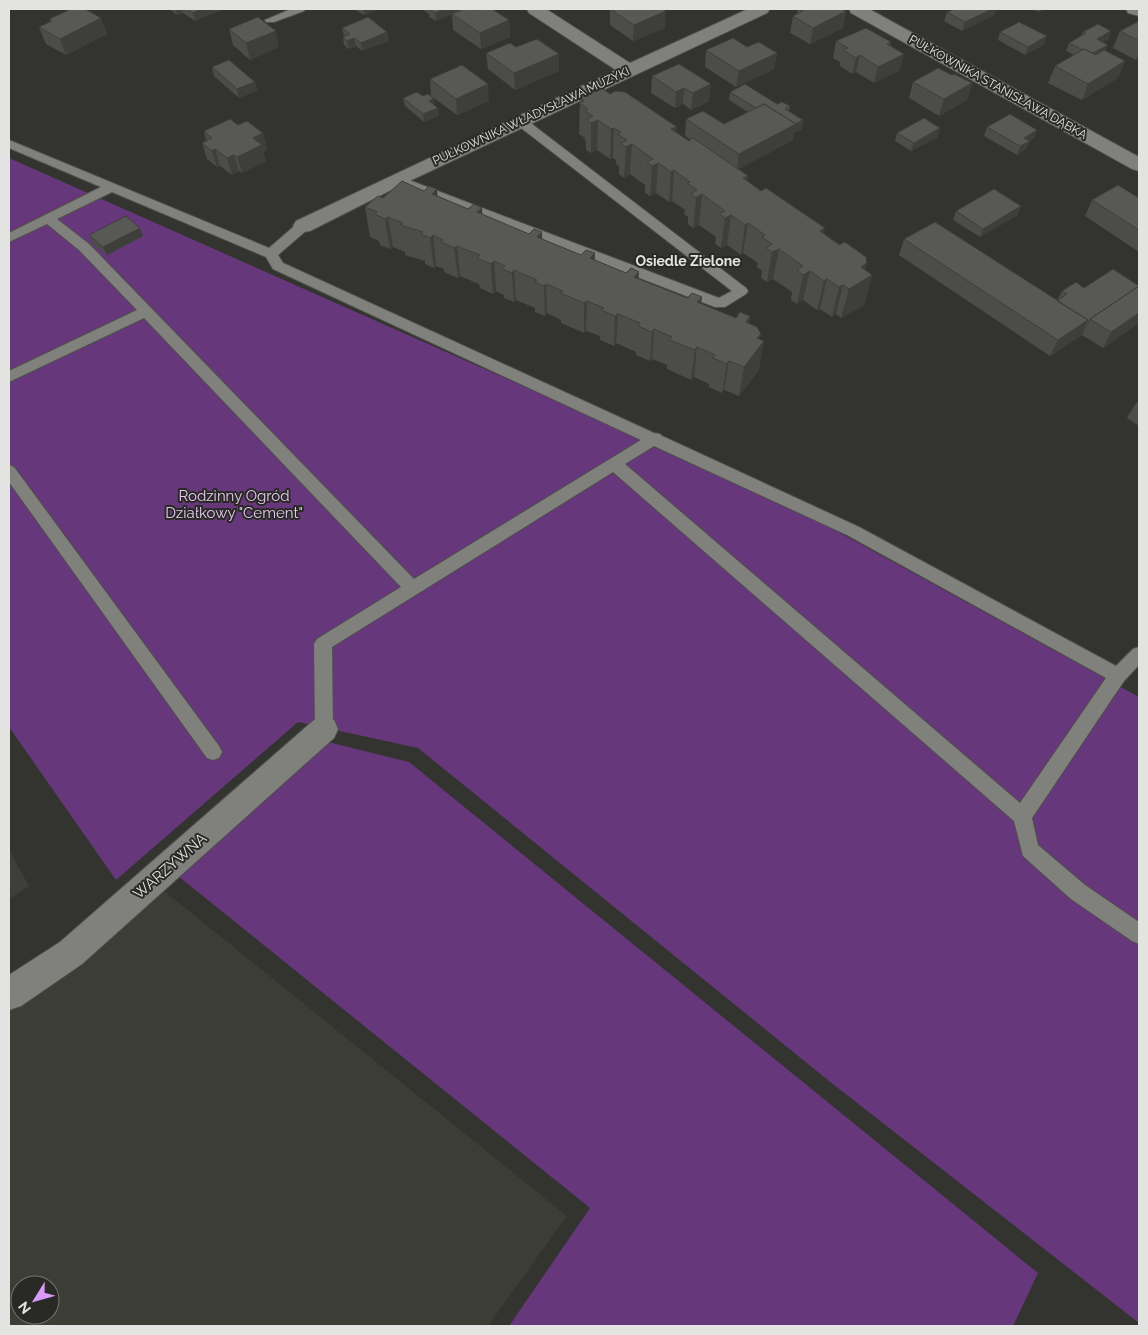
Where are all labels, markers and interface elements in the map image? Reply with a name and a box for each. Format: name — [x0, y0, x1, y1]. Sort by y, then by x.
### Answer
street label: PUŁKOWNIKA STANISŁAWA DĄBKA — [906, 32, 1090, 142]
street label: PUŁKOWNIKA WŁADYSŁAWA MUZYKI — [430, 64, 632, 168]
district label: Osiedle Zielone — [635, 253, 741, 269]
park label: Rodzinny Ogród Działkowy "Cement" — [165, 487, 303, 522]
street label: WARZYWNA — [130, 829, 210, 903]
north arrow — [10, 1275, 60, 1325]
text: N — [15, 1299, 34, 1317]

